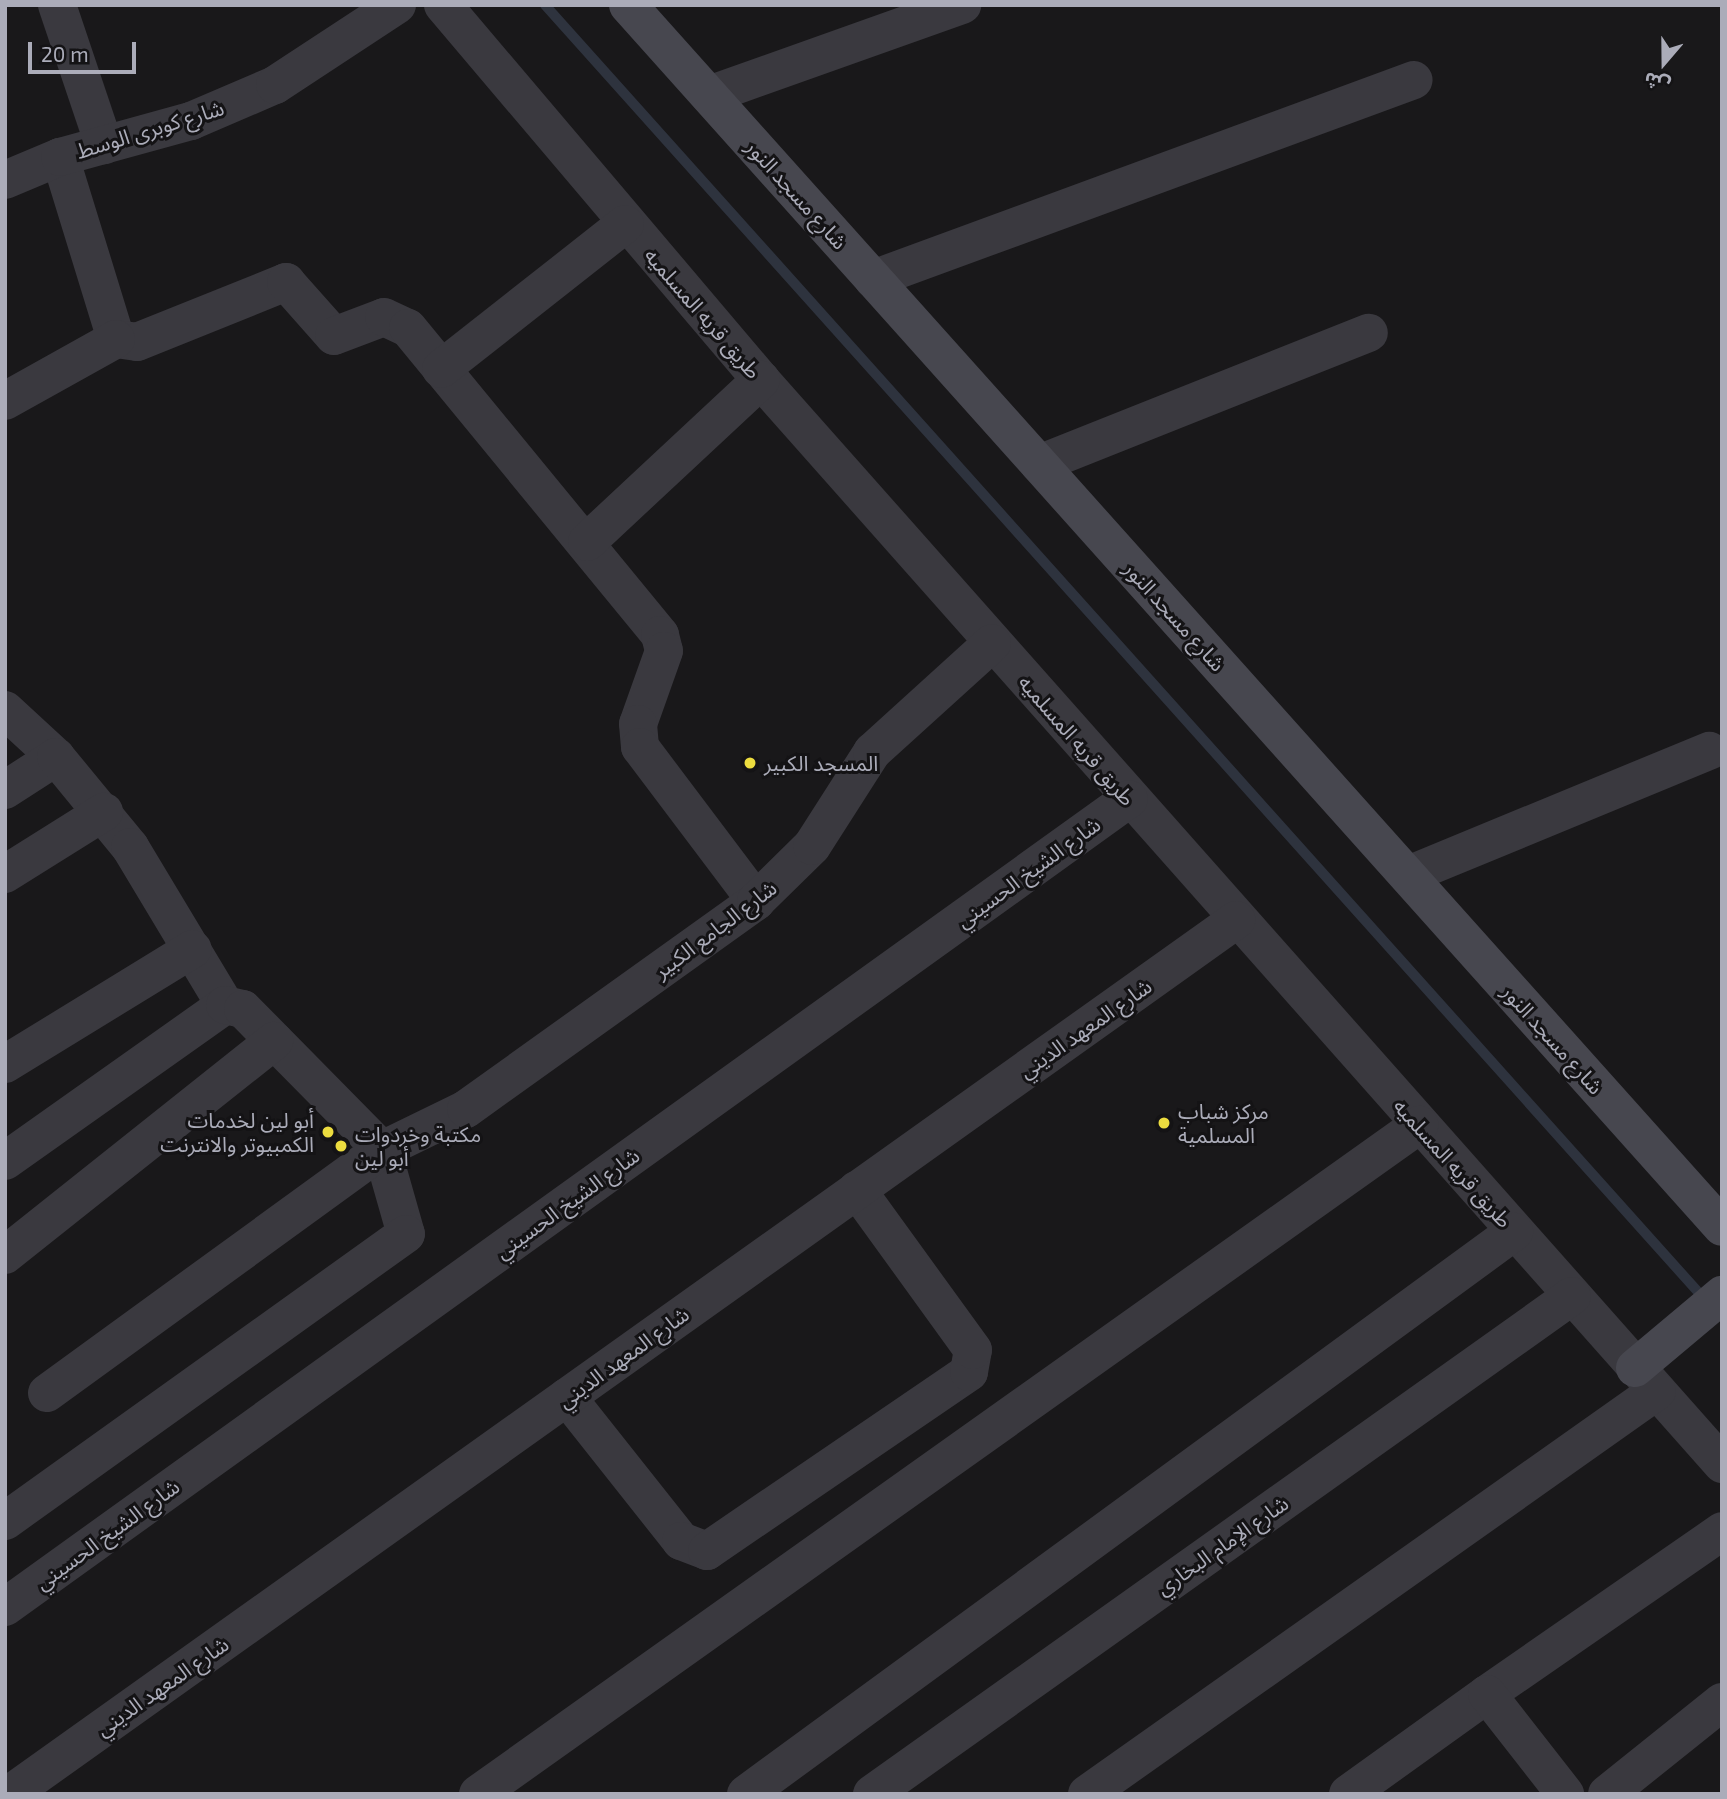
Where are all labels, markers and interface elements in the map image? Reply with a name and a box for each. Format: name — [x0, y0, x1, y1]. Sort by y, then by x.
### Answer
scale bar — [32, 28, 140, 72]
north arrow — [1629, 28, 1699, 98]
text: 20 m — [41, 41, 89, 66]
text: ش — [1640, 68, 1673, 98]
street label: شارع كوبرى الوسط — [73, 95, 227, 163]
street label: شارع مسجد النور — [741, 134, 853, 254]
street label: طريق قريه المسلميه — [639, 242, 767, 384]
street label: شارع مسجد النور — [1119, 556, 1231, 676]
street label: طريق قريه المسلميه — [1013, 669, 1141, 811]
place label: المسجد الكبير — [764, 750, 878, 776]
marker: المسجد الكبير — [742, 755, 758, 771]
street label: شارع الشيخ الحسيني — [951, 811, 1105, 933]
street label: شارع الجامع الكبير — [649, 875, 781, 983]
street label: شارع المعهد الديني — [1014, 973, 1156, 1083]
street label: شارع مسجد النور — [1497, 979, 1609, 1099]
street label: طريق قريه المسلميه — [1388, 1093, 1518, 1233]
place label: مركز شباب المسلمية — [1178, 1098, 1269, 1148]
place label: أبو لين لخدمات الكمبيوتر والانترنت — [160, 1107, 314, 1157]
marker: مركز شباب المسلمية — [1156, 1115, 1172, 1131]
place label: مكتبة وخردوات أبو لين — [355, 1121, 481, 1171]
marker: أبو لين لخدمات الكمبيوتر والانترنت — [320, 1124, 336, 1140]
marker: مكتبة وخردوات أبو لين — [333, 1138, 349, 1154]
street label: شارع الشيخ الحسيني — [490, 1142, 644, 1264]
street label: شارع المعهد الديني — [552, 1301, 694, 1413]
street label: شارع الشيخ الحسيني — [30, 1473, 184, 1595]
street label: شارع الإمام البخاري — [1151, 1490, 1293, 1600]
street label: شارع المعهد الديني — [91, 1631, 233, 1741]

